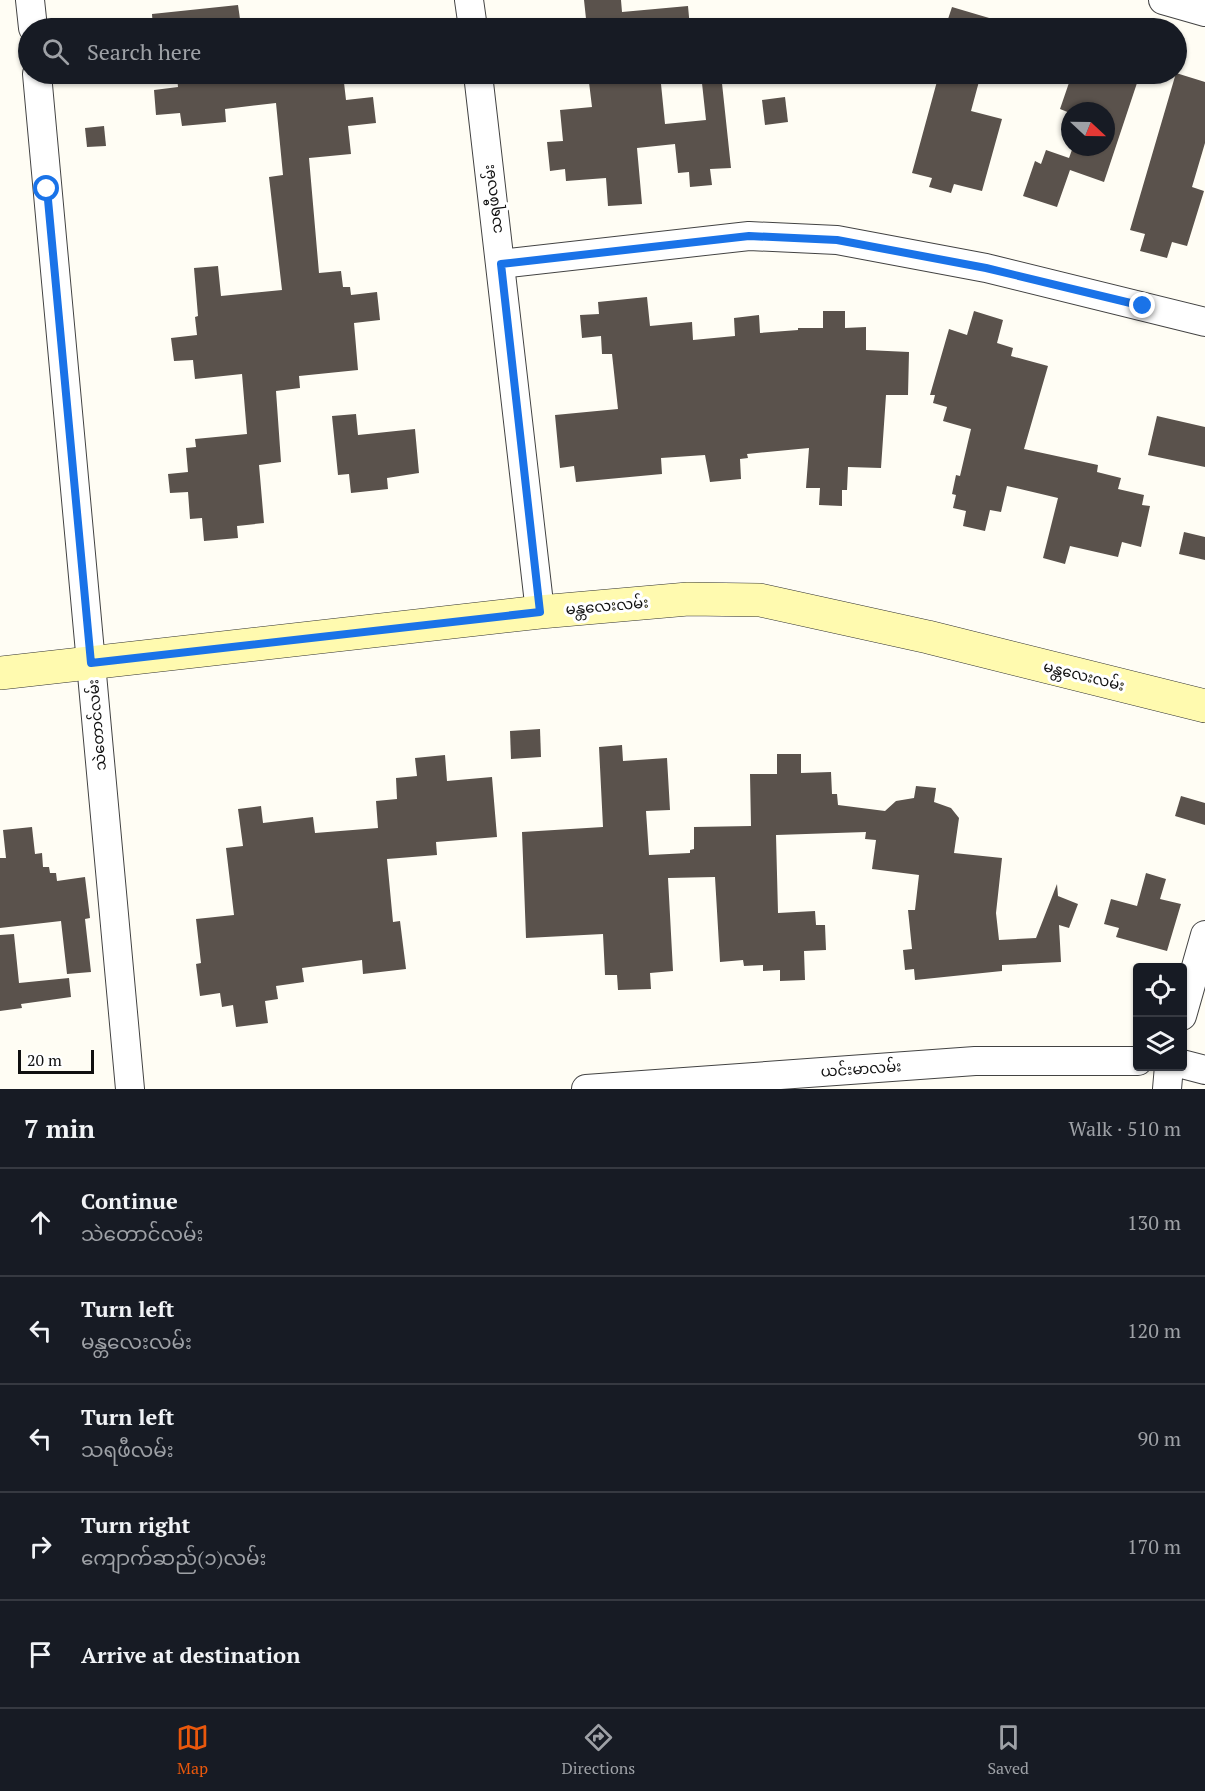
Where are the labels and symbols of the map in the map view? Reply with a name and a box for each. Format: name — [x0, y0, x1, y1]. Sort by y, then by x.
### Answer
north arrow — [1061, 102, 1115, 156]
street label: သရဖီလမ်း — [478, 163, 509, 235]
route start — [33, 175, 59, 201]
route end — [1129, 292, 1155, 318]
street label: မန္တလေးလမ်း — [565, 591, 649, 622]
street label: မန္တလေးလမ်း — [1041, 655, 1127, 698]
street label: သဲတောင်လမ်း — [82, 678, 110, 772]
scale bar — [18, 1047, 94, 1074]
street label: ယင်းမာလမ်း — [820, 1055, 902, 1081]

